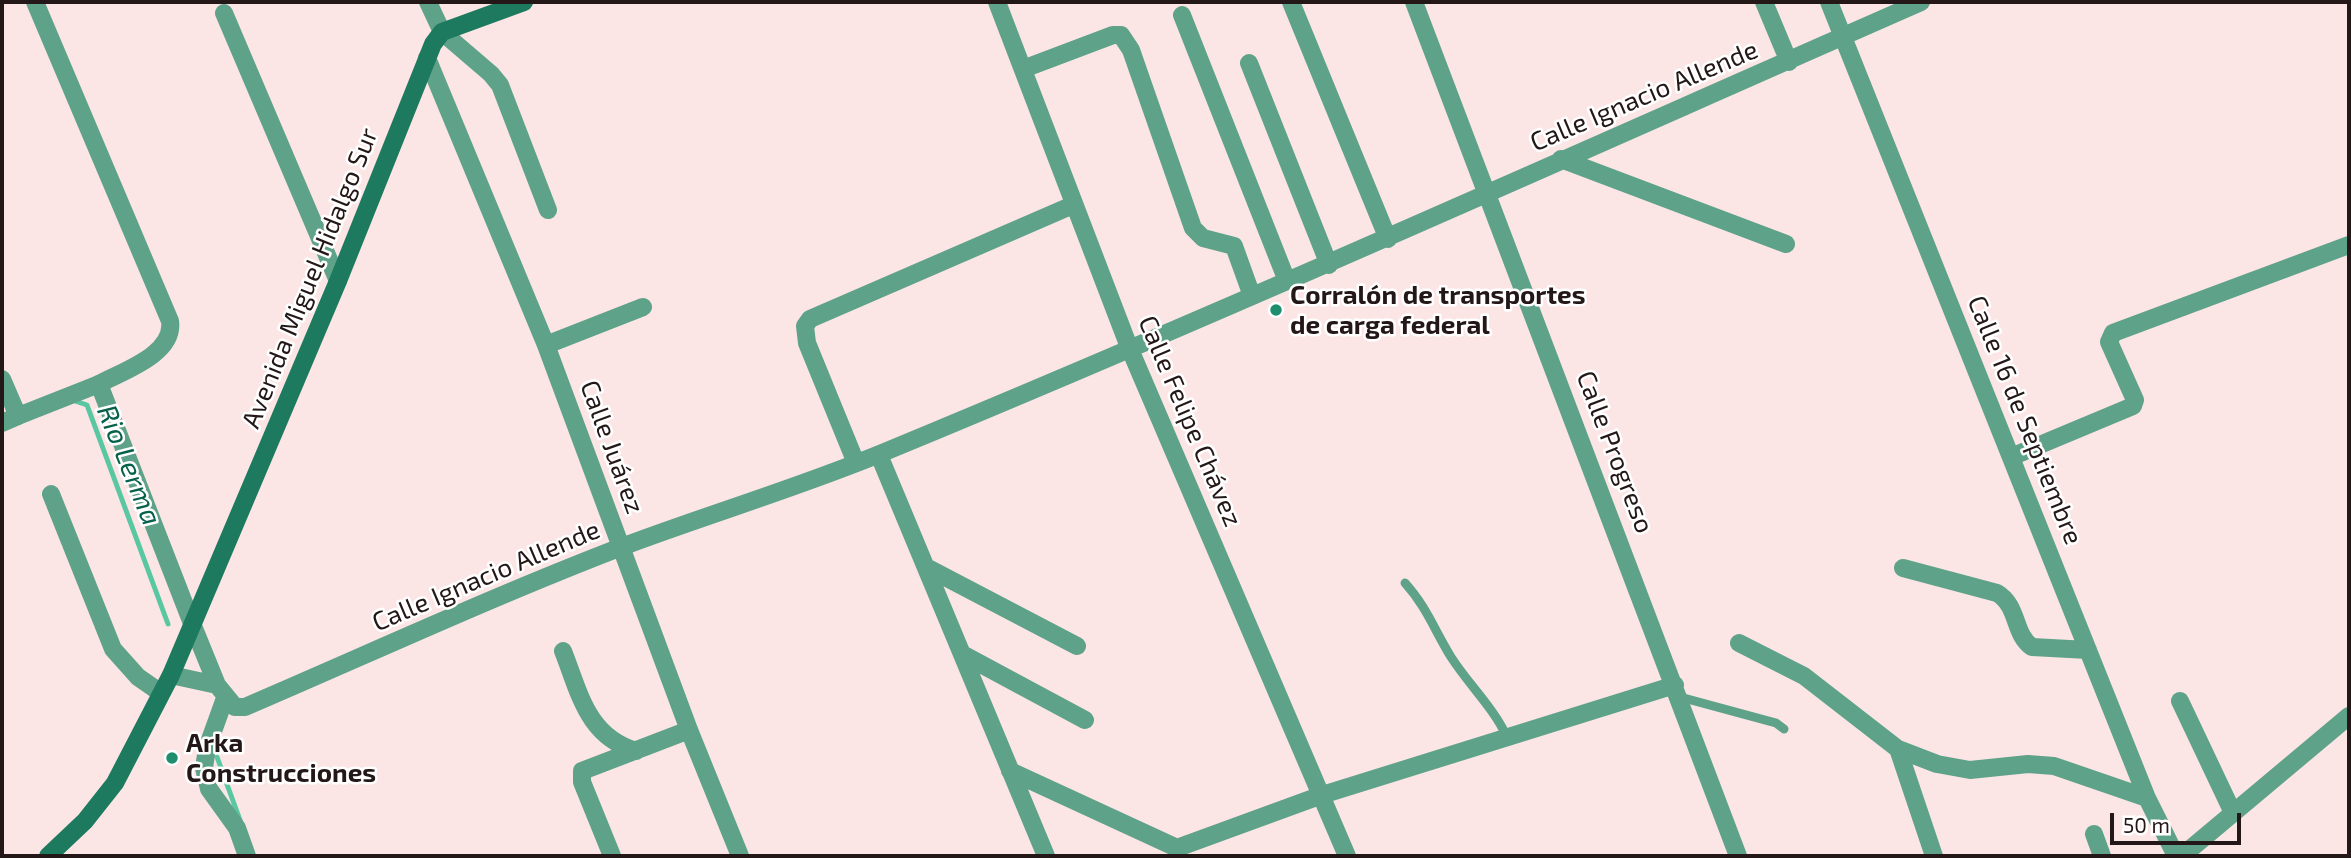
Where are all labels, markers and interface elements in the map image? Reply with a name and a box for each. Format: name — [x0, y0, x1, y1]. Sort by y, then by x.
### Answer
street label: Calle Ignacio Allende — [1525, 34, 1763, 158]
street label: Avenida Miguel Hidalgo Sur — [235, 123, 385, 433]
place label: Corralón de transportes de carga federal — [1290, 279, 1586, 340]
street label: Calle 16 de Septiembre — [1961, 291, 2089, 549]
marker: Corralón de transportes de carga federal — [1268, 302, 1284, 318]
street label: Calle Felipe Chávez — [1132, 311, 1248, 531]
street label: Calle Progreso — [1570, 367, 1660, 537]
street label: Calle Juárez — [573, 376, 651, 518]
water label: Rio Lerma — [90, 400, 168, 530]
street label: Calle Ignacio Allende — [367, 514, 605, 638]
place label: Arka Construcciones — [186, 727, 376, 788]
marker: Arka Construcciones — [164, 750, 180, 766]
scale bar — [2113, 798, 2244, 842]
text: 50 m — [2123, 812, 2170, 837]

